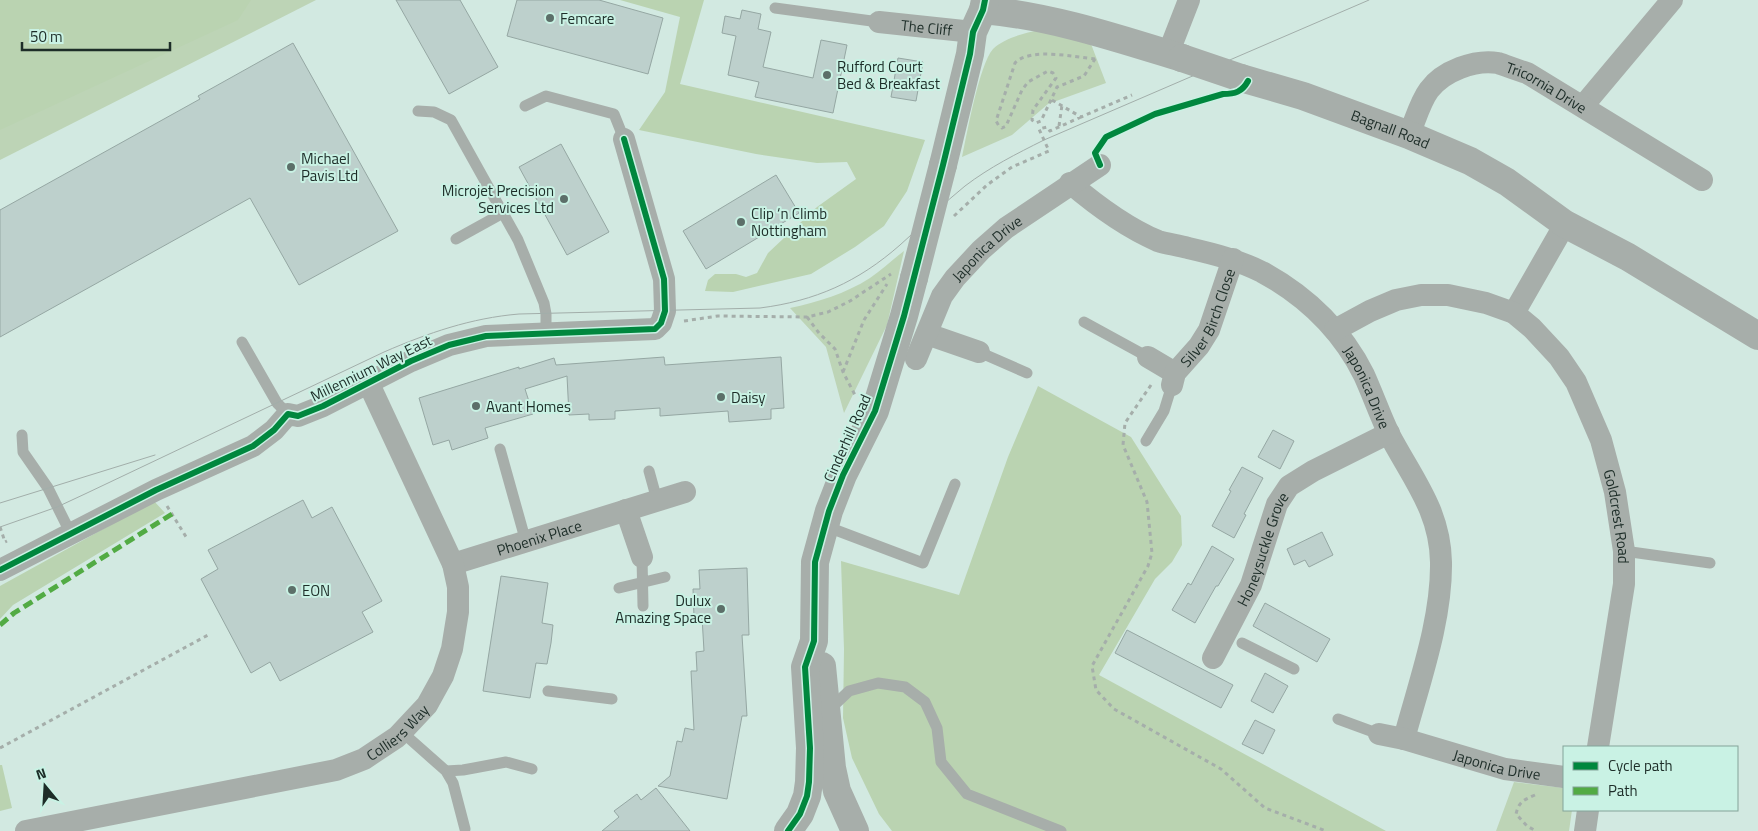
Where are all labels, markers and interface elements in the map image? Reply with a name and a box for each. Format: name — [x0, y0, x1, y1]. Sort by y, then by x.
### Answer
place label: Femcare — [560, 7, 614, 30]
marker: Femcare — [544, 12, 556, 24]
street label: The Cliff — [900, 13, 954, 41]
scale bar — [22, 20, 170, 52]
text: 50 m — [30, 25, 63, 48]
place label: Rufford Court Bed & Breakfast — [837, 55, 941, 95]
street label: Tricornia Drive — [1503, 55, 1592, 119]
marker: Rufford Court Bed & Breakfast — [821, 69, 833, 81]
street label: Bagnall Road — [1348, 103, 1434, 154]
place label: Michael Pavis Ltd — [301, 147, 358, 187]
marker: Michael Pavis Ltd — [285, 161, 297, 173]
place label: Microjet Precision Services Ltd — [442, 179, 554, 219]
marker: Microjet Precision Services Ltd — [558, 193, 570, 205]
place label: Clip ‘n Climb Nottingham — [751, 202, 827, 242]
street label: Japonica Drive — [946, 209, 1026, 287]
marker: Clip ‘n Climb Nottingham — [735, 216, 747, 228]
street label: Silver Birch Close — [1174, 265, 1241, 372]
street label: Millennium Way East — [306, 328, 436, 407]
street label: Japonica Drive — [1338, 341, 1397, 432]
place label: Daisy — [731, 386, 766, 409]
street label: Cinderhill Road — [817, 390, 877, 486]
marker: Daisy — [715, 391, 727, 403]
place label: Avant Homes — [486, 395, 571, 418]
marker: Avant Homes — [470, 400, 482, 412]
street label: Goldcrest Road — [1598, 467, 1636, 564]
street label: Honeysuckle Grove — [1230, 487, 1294, 610]
street label: Phoenix Place — [494, 513, 584, 561]
place label: EON — [302, 579, 330, 602]
marker: EON — [286, 584, 298, 596]
place label: Dulux Amazing Space — [615, 589, 711, 629]
marker: Dulux Amazing Space — [715, 603, 727, 615]
street label: Colliers Way — [361, 699, 434, 766]
street label: Japonica Drive — [1450, 743, 1542, 785]
legend — [1563, 746, 1738, 811]
text: Cycle path — [1608, 754, 1673, 777]
north arrow — [20, 761, 70, 811]
text: N — [33, 762, 49, 785]
text: Path — [1608, 779, 1638, 802]

